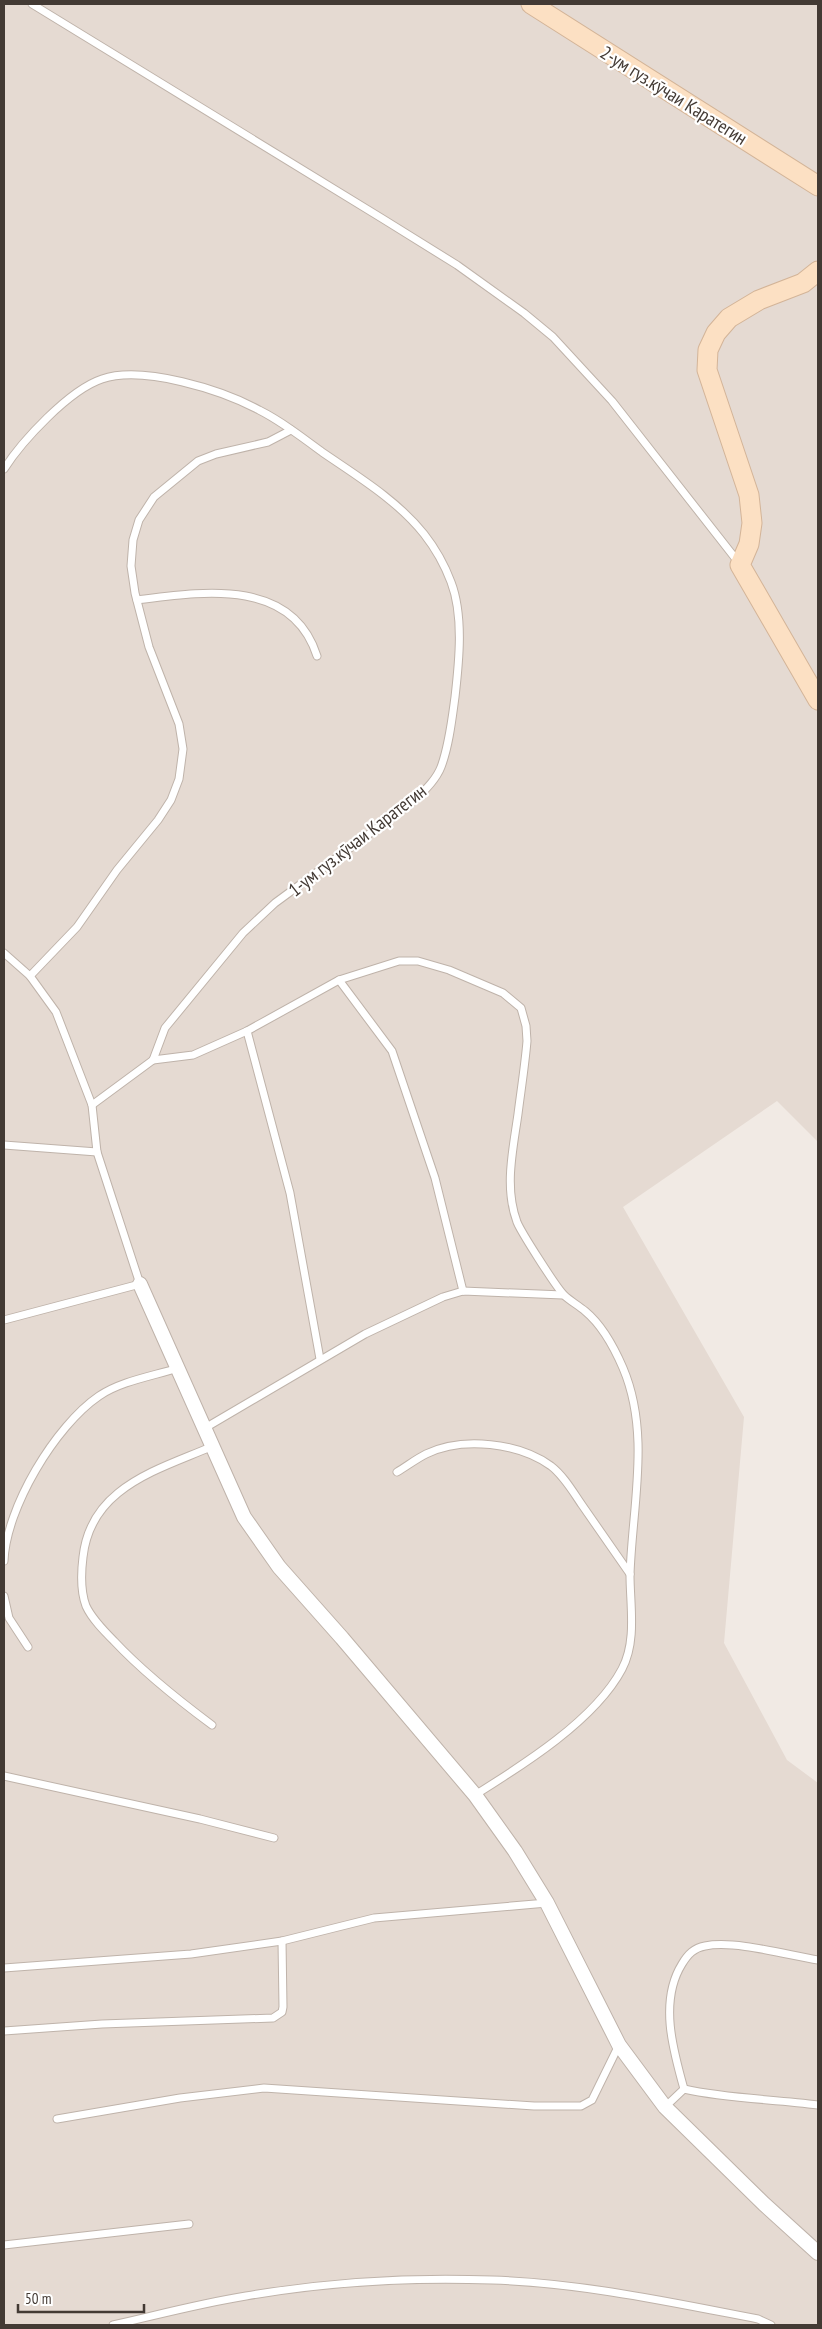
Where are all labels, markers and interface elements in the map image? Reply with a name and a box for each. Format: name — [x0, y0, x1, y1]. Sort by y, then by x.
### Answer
street label: 2-ум гуз.кӯчаи Каратегин — [596, 40, 752, 150]
street label: 1-ум гуз.кӯчаи Каратегин — [283, 779, 431, 901]
scale bar — [18, 2282, 144, 2314]
text: 50 m — [25, 2289, 51, 2308]

